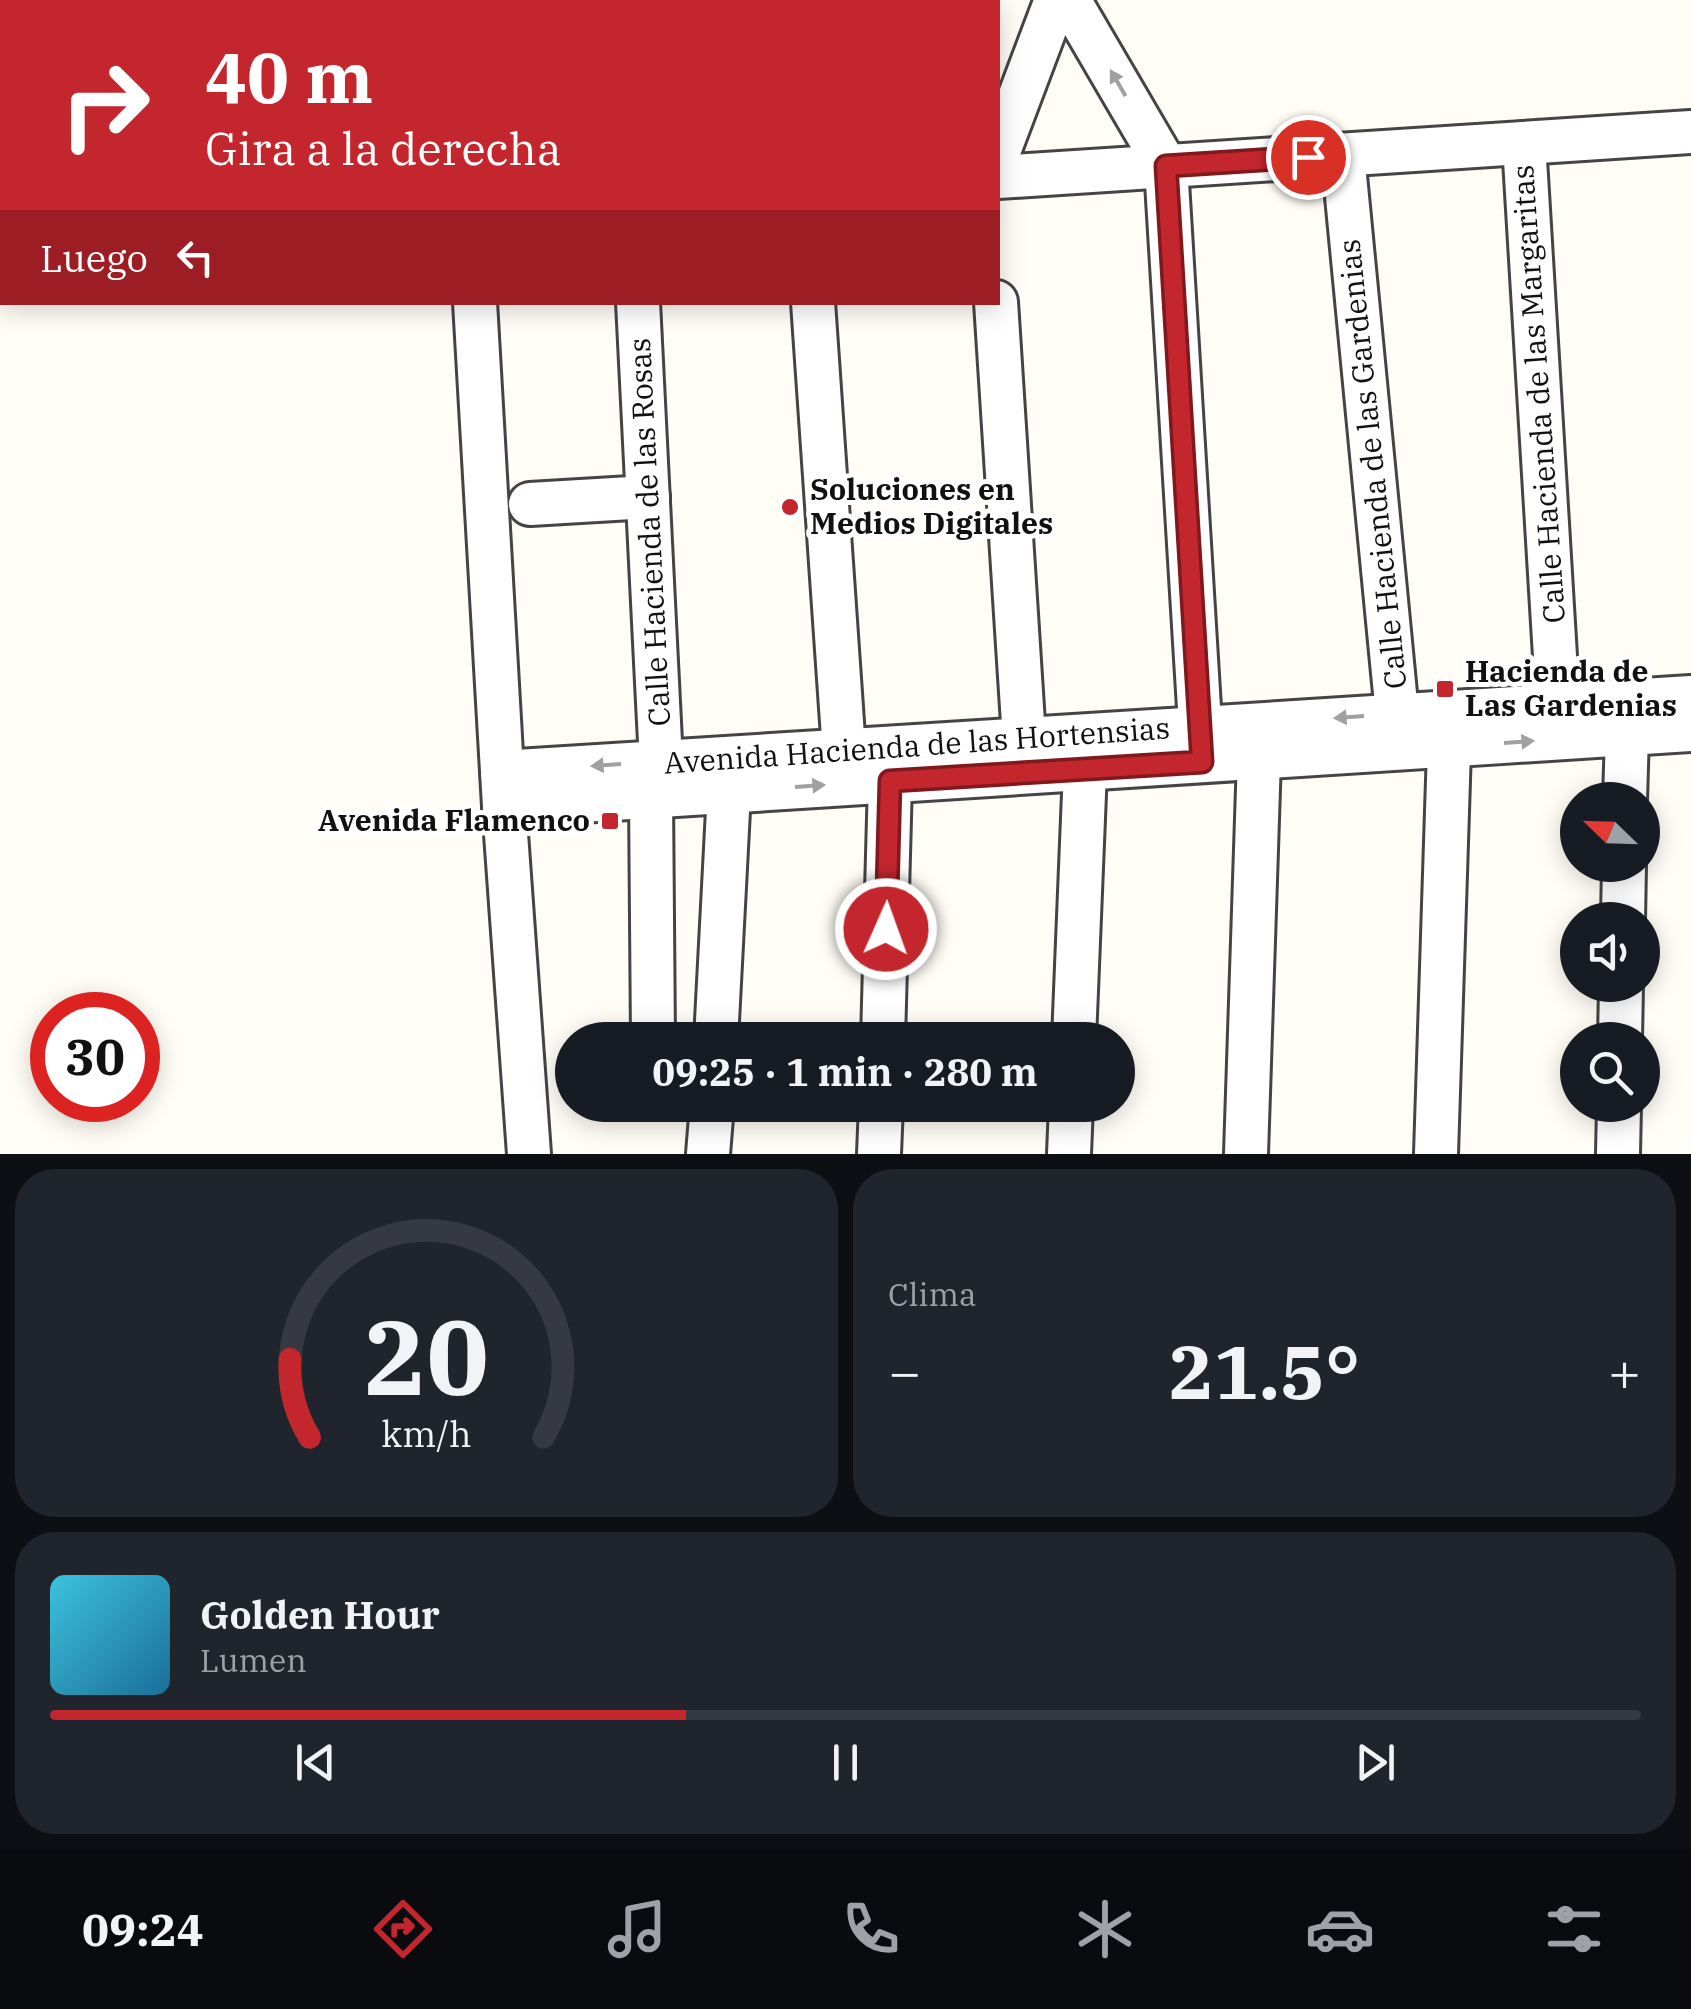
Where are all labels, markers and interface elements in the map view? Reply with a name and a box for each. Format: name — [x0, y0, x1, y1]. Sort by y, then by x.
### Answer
text: 40 m — [205, 31, 373, 122]
icon: right — [40, 40, 170, 170]
one-way arrow — [1109, 69, 1127, 97]
pin — [1266, 115, 1351, 200]
text: Gira a la derecha — [205, 119, 562, 177]
icon: arrive — [1281, 130, 1336, 185]
street label: Calle Hacienda de las Margaritas — [1502, 164, 1573, 625]
icon: left — [168, 230, 223, 285]
text: Luego — [40, 233, 148, 282]
street label: Calle Hacienda de las Gardenias — [1328, 237, 1415, 691]
street label: Calle Hacienda de las Rosas — [619, 337, 678, 727]
place label: Soluciones en Medios Digitales — [810, 469, 1053, 542]
marker: Soluciones en Medios Digitales — [779, 496, 801, 518]
place label: Hacienda de Las Gardenias — [1465, 651, 1677, 724]
marker: Hacienda de Las Gardenias — [1434, 678, 1456, 700]
street label: Avenida Hacienda de las Hortensias — [663, 707, 1171, 782]
one-way arrow — [1333, 710, 1365, 726]
one-way arrow — [1504, 734, 1535, 750]
one-way arrow — [589, 758, 621, 774]
one-way arrow — [795, 778, 827, 794]
north arrow — [1560, 782, 1660, 882]
map controls — [1560, 782, 1660, 1122]
place label: Avenida Flamenco — [318, 800, 590, 839]
marker: Avenida Flamenco — [599, 810, 621, 832]
position arrow — [834, 877, 938, 981]
button: sound — [1560, 902, 1660, 1002]
speed limit sign: 30 — [30, 992, 160, 1122]
button: search — [1560, 1022, 1660, 1122]
text: 09:25 · 1 min · 280 m — [652, 1047, 1038, 1096]
text: Clima — [888, 1273, 976, 1315]
text: 20 — [364, 1288, 489, 1424]
text: 21.5° — [1169, 1322, 1360, 1420]
text: − — [888, 1336, 921, 1407]
text: + — [1608, 1336, 1641, 1407]
text: km/h — [381, 1410, 472, 1457]
text: Golden Hour — [200, 1590, 440, 1639]
text: Lumen — [200, 1639, 307, 1681]
icon: previous — [288, 1735, 343, 1790]
icon: pause — [818, 1735, 873, 1790]
icon: next — [1348, 1735, 1403, 1790]
icon: directions — [368, 1894, 438, 1964]
icon: music — [602, 1894, 672, 1964]
icon: phone — [836, 1894, 906, 1964]
icon: climate — [1070, 1894, 1140, 1964]
icon: car — [1305, 1894, 1375, 1964]
icon: filters — [1539, 1894, 1609, 1964]
text: 09:24 — [82, 1900, 204, 1958]

